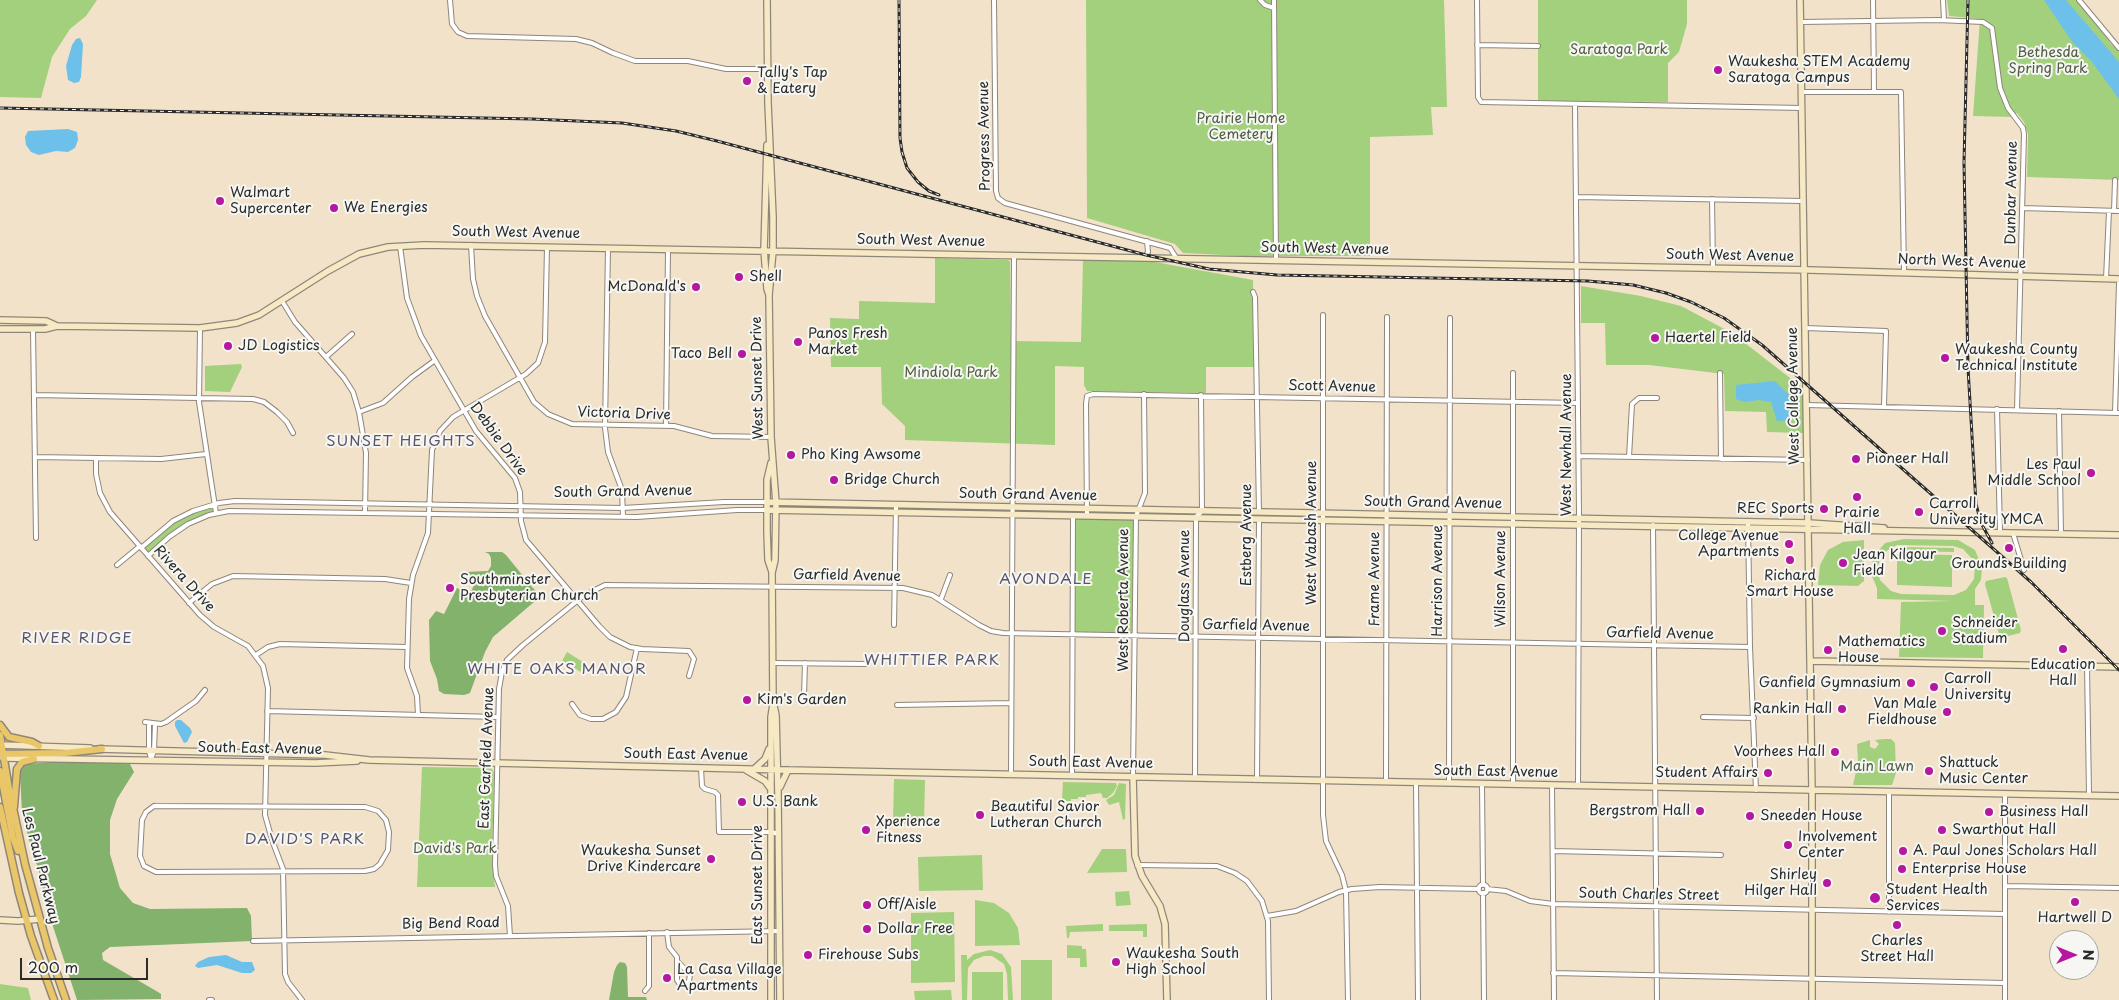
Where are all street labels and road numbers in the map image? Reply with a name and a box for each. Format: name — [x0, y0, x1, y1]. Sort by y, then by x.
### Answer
street label: Progress Avenue — [976, 81, 994, 191]
street label: Dunbar Avenue — [2003, 141, 2021, 245]
street label: South West Avenue — [452, 223, 580, 243]
street label: South West Avenue — [857, 231, 985, 251]
street label: South West Avenue — [1261, 239, 1389, 259]
street label: South West Avenue — [1666, 246, 1794, 266]
street label: North West Avenue — [1897, 251, 2027, 273]
street label: West Sunset Drive — [749, 316, 767, 440]
street label: West College Avenue — [1784, 327, 1804, 465]
street label: West Newhall Avenue — [1559, 373, 1575, 517]
street label: Scott Avenue — [1288, 378, 1376, 396]
street label: Debbie Drive — [466, 399, 530, 479]
street label: Victoria Drive — [577, 404, 671, 424]
street label: West Wabash Avenue — [1304, 461, 1320, 605]
street label: South Grand Avenue — [554, 482, 692, 502]
street label: Estberg Avenue — [1239, 484, 1255, 586]
street label: South Grand Avenue — [959, 485, 1097, 505]
street label: South Grand Avenue — [1364, 493, 1502, 513]
street label: Harrison Avenue — [1430, 525, 1446, 637]
street label: West Roberta Avenue — [1116, 528, 1132, 672]
street label: Douglass Avenue — [1177, 530, 1193, 642]
street label: Wilson Avenue — [1493, 530, 1509, 628]
street label: Frame Avenue — [1367, 532, 1383, 626]
street label: Rivera Drive — [150, 542, 218, 616]
street label: Garfield Avenue — [793, 567, 901, 585]
street label: Garfield Avenue — [1202, 617, 1310, 635]
street label: Garfield Avenue — [1606, 625, 1714, 643]
street label: East Garfield Avenue — [476, 687, 498, 829]
street label: South East Avenue — [198, 740, 322, 758]
street label: South East Avenue — [624, 746, 748, 764]
street label: South East Avenue — [1029, 754, 1153, 772]
street label: South East Avenue — [1434, 763, 1558, 781]
street label: Les Paul Parkway — [17, 806, 63, 926]
street label: East Sunset Drive — [750, 825, 766, 945]
street label: South Charles Street — [1578, 885, 1720, 905]
street label: Big Bend Road — [402, 915, 500, 933]

